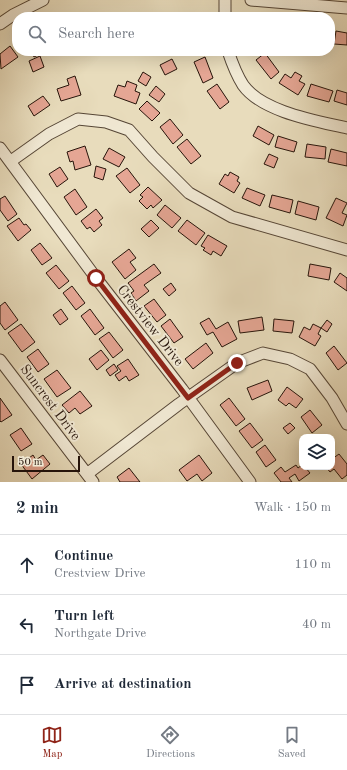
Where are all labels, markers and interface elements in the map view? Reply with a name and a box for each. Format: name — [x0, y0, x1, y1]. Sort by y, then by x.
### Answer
search box — [12, 12, 335, 56]
icon: search — [26, 23, 48, 45]
text: Search here — [58, 27, 135, 42]
route start — [87, 269, 105, 287]
street label: Crestview Drive — [114, 282, 186, 369]
route end — [228, 354, 246, 372]
street label: Suncrest Drive — [17, 362, 83, 443]
map controls — [299, 434, 335, 470]
button: layers — [299, 434, 335, 470]
scale bar — [12, 454, 80, 473]
text: 50 m — [18, 457, 43, 468]
text: 2 min — [16, 500, 59, 517]
text: Walk · 150 m — [254, 501, 331, 514]
text: Continue — [54, 549, 113, 564]
icon: ahead — [16, 554, 38, 576]
text: 110 m — [294, 558, 331, 571]
text: Crestview Drive — [54, 567, 146, 580]
text: Turn left — [54, 609, 114, 624]
icon: left — [16, 614, 38, 636]
text: 40 m — [302, 618, 331, 631]
text: Northgate Drive — [54, 627, 146, 640]
icon: arrive — [16, 674, 38, 696]
text: Arrive at destination — [54, 677, 192, 692]
tab: Map — [41, 724, 63, 762]
tab: Directions — [146, 724, 195, 762]
tab: Saved — [278, 724, 306, 762]

